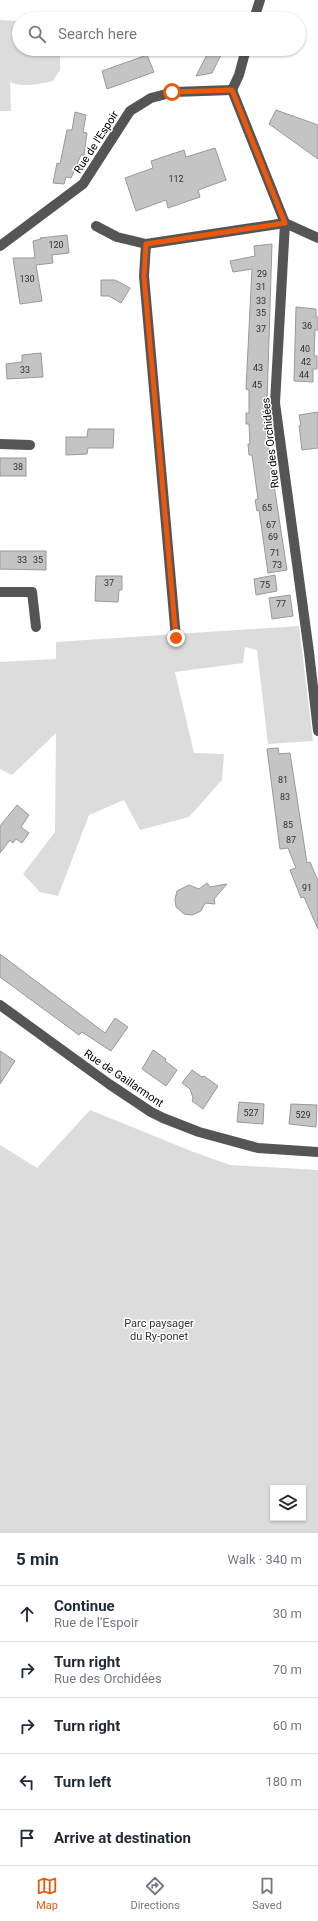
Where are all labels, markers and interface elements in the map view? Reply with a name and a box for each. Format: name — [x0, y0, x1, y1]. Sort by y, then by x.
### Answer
search box — [12, 12, 306, 56]
icon: search — [26, 23, 48, 45]
text: Search here — [58, 25, 137, 43]
route start — [163, 83, 181, 101]
street label: Rue de l'Espoir — [71, 109, 121, 176]
house number: 112 — [168, 174, 184, 184]
house number: 120 — [48, 240, 64, 250]
house number: 29 — [257, 269, 267, 279]
house number: 130 — [19, 274, 35, 284]
house number: 31 — [256, 282, 266, 292]
house number: 33 — [256, 296, 266, 306]
house number: 35 — [256, 308, 266, 318]
house number: 36 — [302, 321, 312, 331]
house number: 37 — [256, 324, 266, 334]
house number: 40 — [300, 344, 310, 354]
house number: 42 — [301, 357, 311, 367]
house number: 43 — [253, 363, 263, 373]
house number: 33 — [20, 365, 30, 375]
house number: 44 — [299, 370, 309, 380]
house number: 45 — [252, 380, 262, 390]
street label: Rue des Orchidées — [259, 397, 282, 489]
house number: 38 — [13, 462, 23, 472]
house number: 65 — [262, 503, 272, 513]
house number: 67 — [266, 520, 276, 530]
house number: 69 — [268, 532, 278, 542]
house number: 71 — [270, 548, 280, 558]
house number: 33 — [17, 555, 27, 565]
house number: 35 — [33, 555, 43, 565]
house number: 73 — [272, 560, 282, 570]
house number: 37 — [104, 578, 114, 588]
house number: 75 — [260, 580, 270, 590]
house number: 77 — [276, 599, 286, 609]
route end — [167, 629, 185, 647]
house number: 81 — [278, 775, 288, 785]
house number: 83 — [280, 792, 290, 802]
house number: 85 — [283, 820, 293, 830]
house number: 87 — [286, 835, 296, 845]
house number: 91 — [302, 883, 312, 893]
street label: Rue de Gaillarmont — [82, 1047, 166, 1110]
house number: 527 — [243, 1108, 259, 1118]
house number: 529 — [295, 1110, 311, 1120]
park label: Parc paysager du Ry-ponet — [124, 1317, 194, 1343]
map controls — [270, 1485, 306, 1521]
button: layers — [270, 1485, 306, 1521]
text: 5 min — [16, 1549, 59, 1569]
text: Walk · 340 m — [227, 1552, 302, 1567]
text: Continue — [54, 1597, 115, 1615]
icon: ahead — [16, 1603, 38, 1625]
text: 30 m — [273, 1606, 302, 1621]
text: Rue de l'Espoir — [54, 1615, 139, 1630]
text: Turn right — [54, 1653, 120, 1671]
icon: right — [16, 1659, 38, 1681]
text: 70 m — [273, 1662, 302, 1677]
text: Rue des Orchidées — [54, 1671, 162, 1686]
icon: right — [16, 1715, 38, 1737]
text: Turn right — [54, 1717, 120, 1735]
text: 60 m — [273, 1718, 302, 1733]
icon: left — [16, 1771, 38, 1793]
text: Turn left — [54, 1773, 111, 1791]
text: 180 m — [265, 1774, 302, 1789]
icon: arrive — [16, 1827, 38, 1849]
text: Arrive at destination — [54, 1829, 191, 1847]
tab: Map — [36, 1875, 58, 1912]
tab: Directions — [130, 1875, 180, 1912]
tab: Saved — [252, 1875, 282, 1912]

